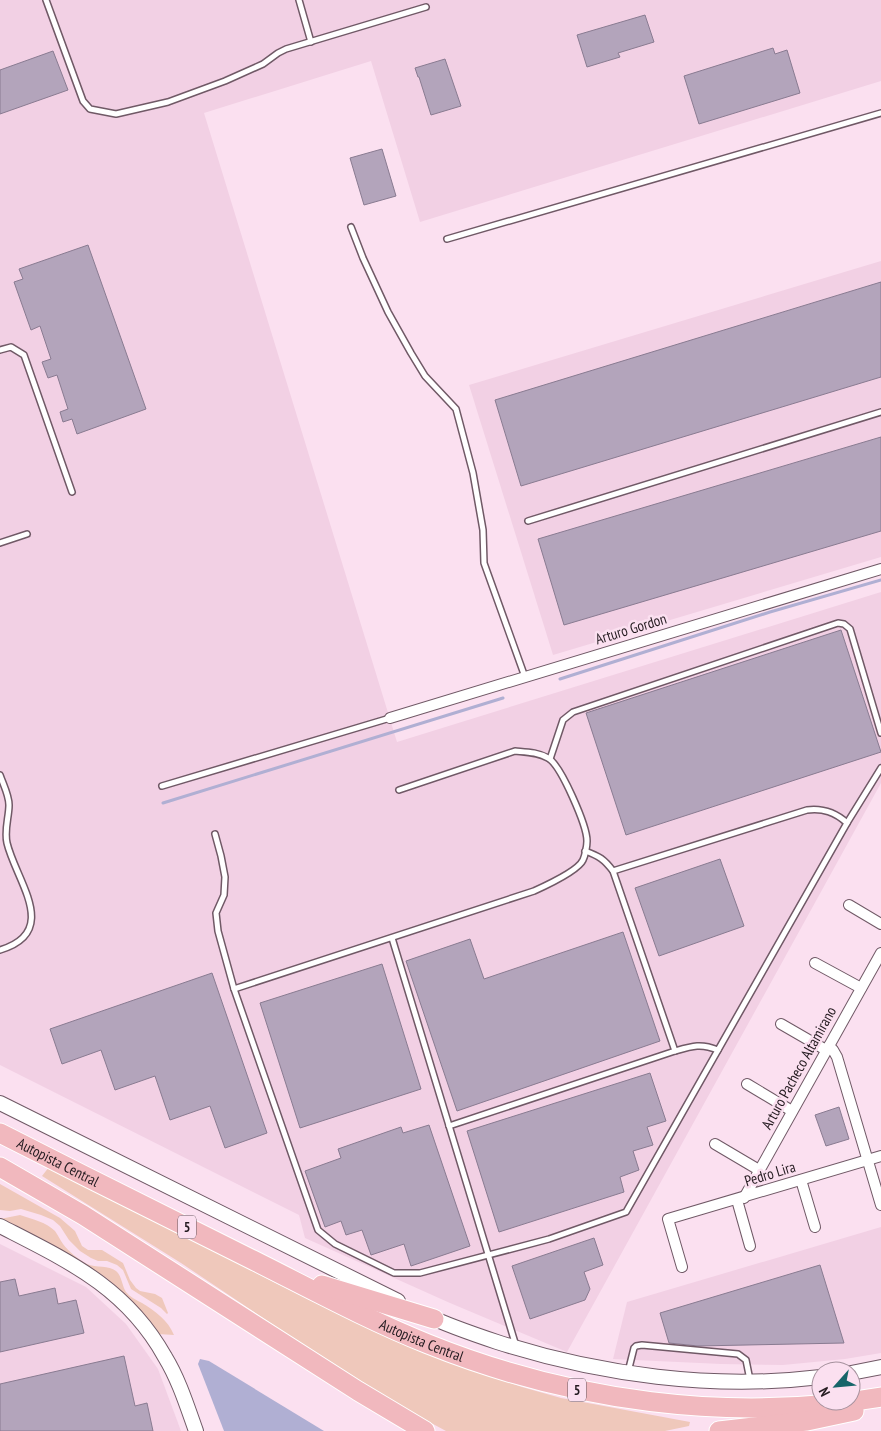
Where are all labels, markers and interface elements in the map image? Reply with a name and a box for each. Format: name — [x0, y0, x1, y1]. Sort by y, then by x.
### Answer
street label: Arturo Gordon — [593, 609, 669, 648]
street label: Arturo Pacheco Altamirano — [757, 1003, 840, 1133]
street label: Autopista Central — [14, 1133, 103, 1191]
street label: Pedro Lira — [742, 1157, 798, 1190]
road number: 5 — [178, 1216, 196, 1238]
street label: Autopista Central — [377, 1314, 467, 1366]
north arrow — [811, 1361, 861, 1411]
road number: 5 — [568, 1378, 586, 1402]
text: N — [815, 1384, 834, 1399]

